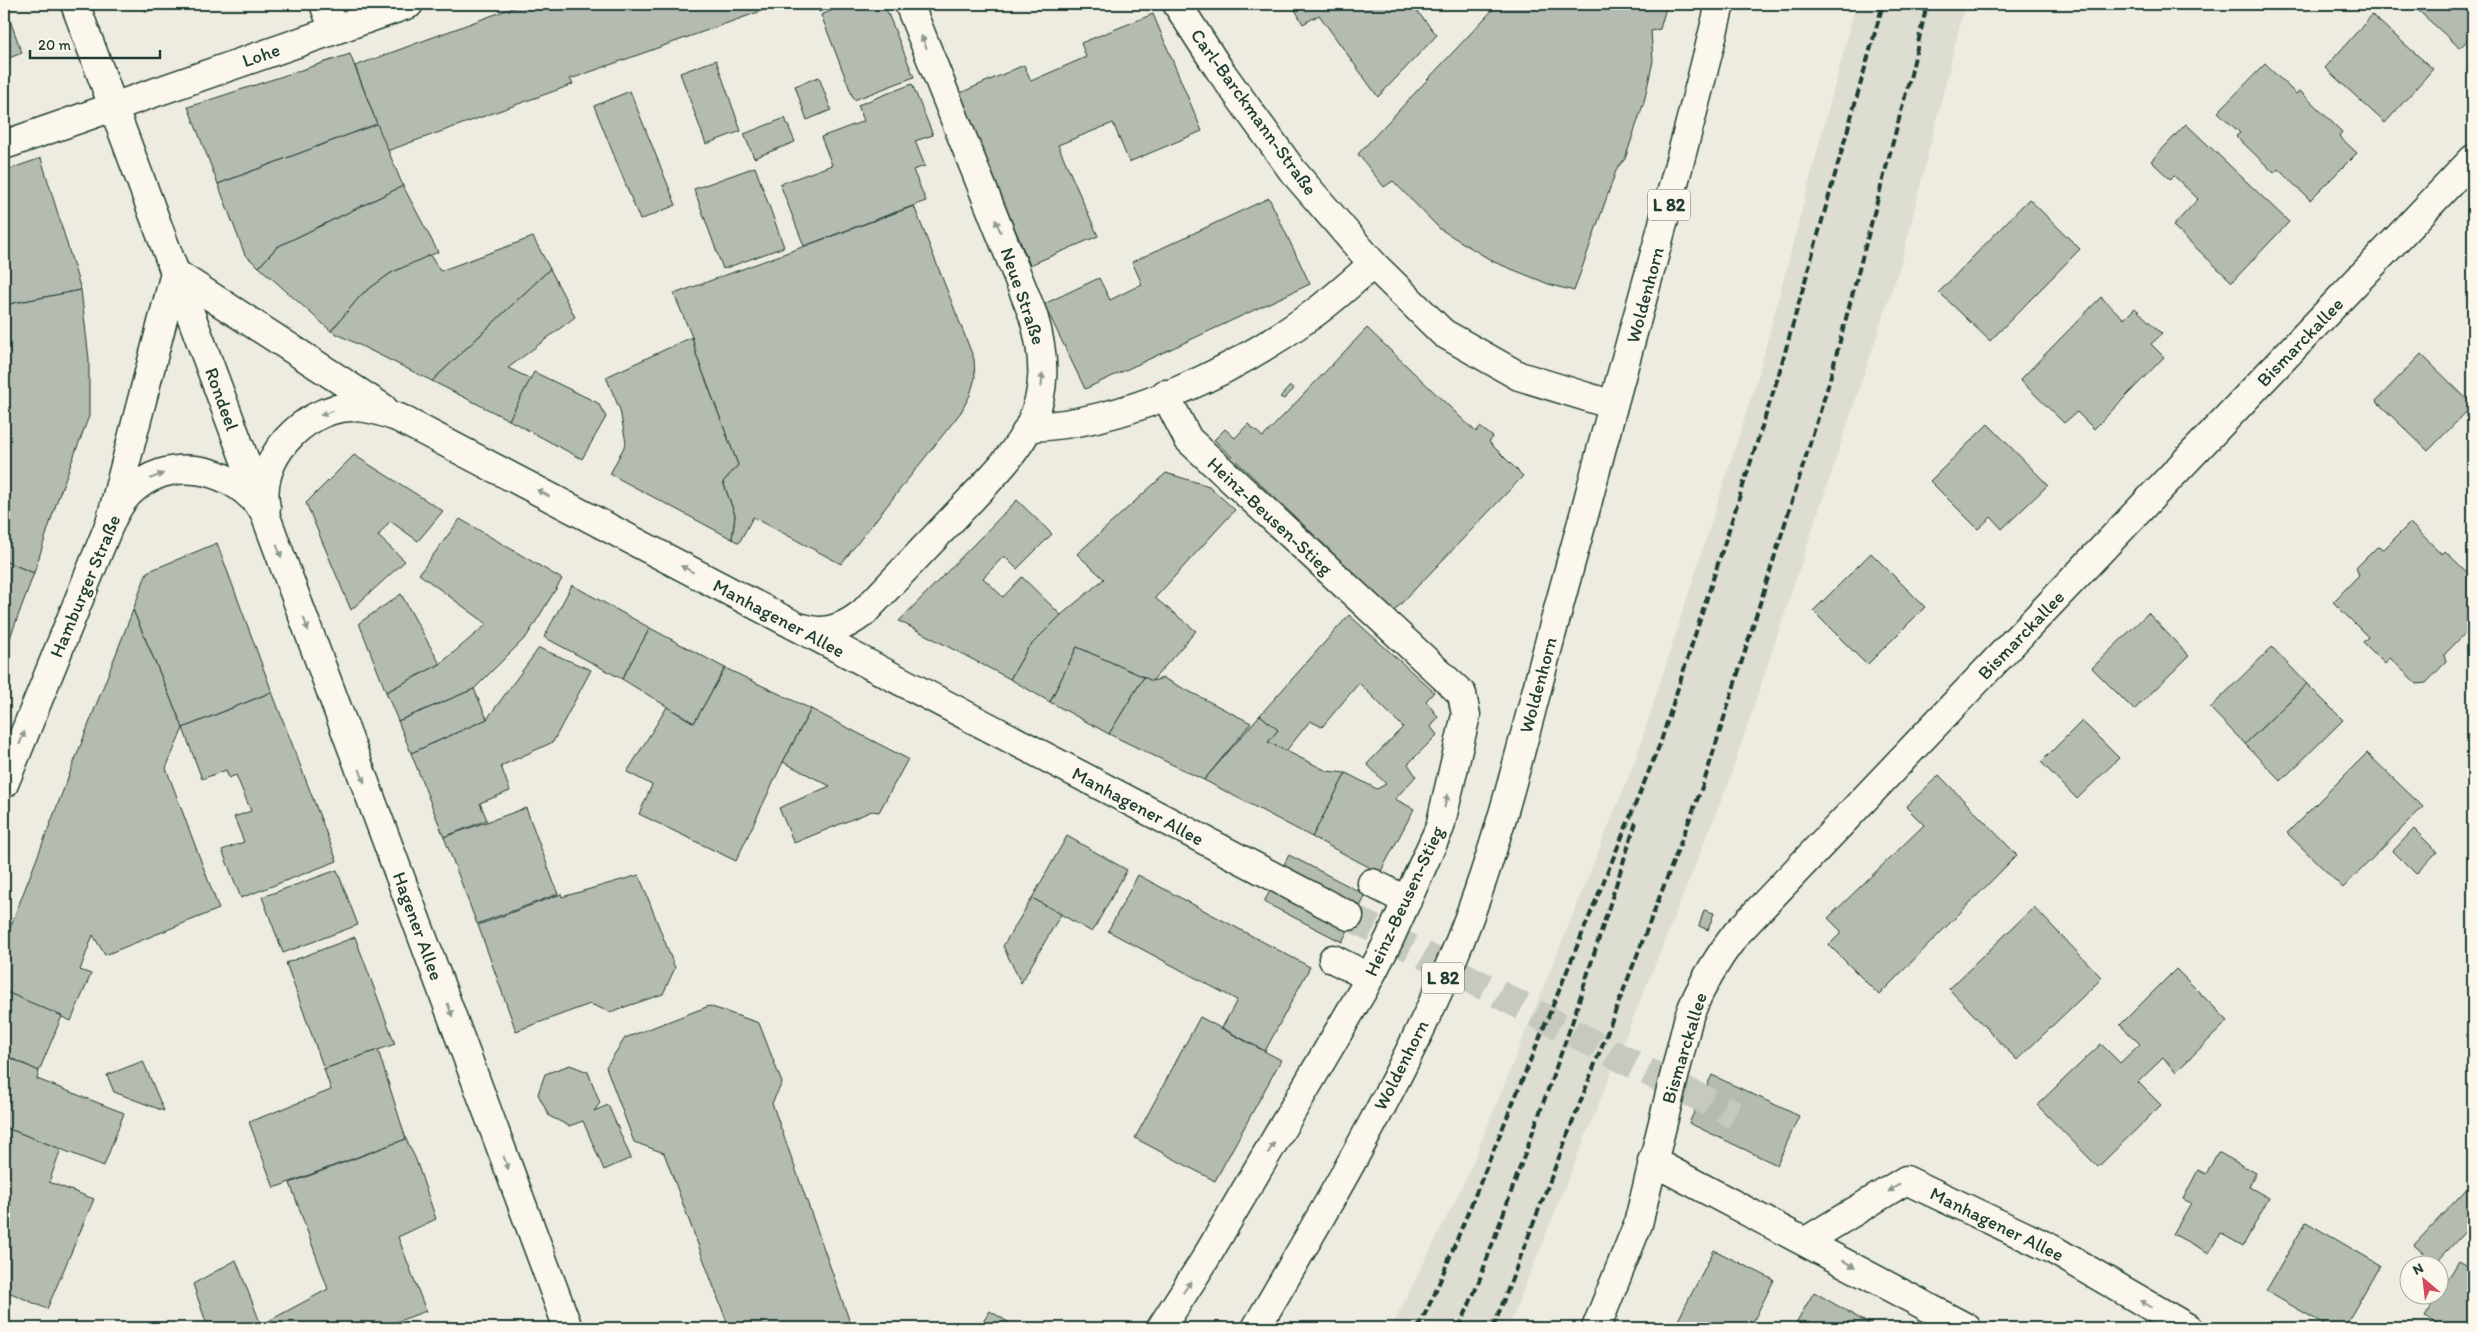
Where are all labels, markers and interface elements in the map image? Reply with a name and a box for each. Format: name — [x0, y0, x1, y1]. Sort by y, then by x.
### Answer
street label: Carl-Barckmann-Straße — [1186, 24, 1322, 200]
scale bar — [30, 28, 160, 60]
one-way arrow — [919, 34, 927, 49]
text: 20 m — [38, 36, 72, 54]
street label: Lohe — [239, 38, 283, 72]
road number: L 82 — [1648, 190, 1690, 220]
one-way arrow — [993, 218, 1001, 233]
street label: Neue Straße — [996, 244, 1050, 348]
street label: Woldenhorn — [1621, 244, 1669, 346]
street label: Bismarckallee — [2252, 293, 2348, 391]
street label: Rondeel — [200, 364, 244, 434]
one-way arrow — [1039, 371, 1047, 387]
one-way arrow — [319, 409, 334, 417]
street label: Heinz-Beusen-Stieg — [1203, 452, 1338, 580]
one-way arrow — [150, 472, 165, 480]
one-way arrow — [536, 489, 550, 497]
street label: Hamburger Straße — [45, 511, 125, 661]
one-way arrow — [275, 544, 283, 559]
one-way arrow — [680, 565, 694, 573]
street label: Manhagener Allee — [709, 574, 849, 662]
street label: Bismarckallee — [1973, 586, 2069, 684]
one-way arrow — [303, 616, 310, 631]
street label: Woldenhorn — [1514, 634, 1562, 736]
one-way arrow — [19, 731, 26, 746]
street label: Manhagener Allee — [1068, 762, 1208, 850]
one-way arrow — [358, 769, 366, 784]
one-way arrow — [1442, 794, 1450, 809]
street label: Heinz-Beusen-Stieg — [1359, 822, 1449, 980]
street label: Hagener Allee — [388, 869, 448, 983]
road number: L 82 — [1422, 962, 1464, 994]
street label: Bismarckallee — [1656, 990, 1712, 1106]
one-way arrow — [446, 1003, 454, 1018]
street label: Woldenhorn — [1368, 1016, 1434, 1114]
one-way arrow — [1266, 1141, 1275, 1154]
one-way arrow — [503, 1155, 510, 1170]
street label: Manhagener Allee — [1926, 1182, 2068, 1266]
one-way arrow — [1887, 1183, 1901, 1192]
north arrow — [2400, 1254, 2450, 1304]
text: N — [2410, 1259, 2426, 1279]
one-way arrow — [1842, 1260, 1856, 1269]
one-way arrow — [1182, 1281, 1192, 1294]
one-way arrow — [2140, 1299, 2153, 1308]

